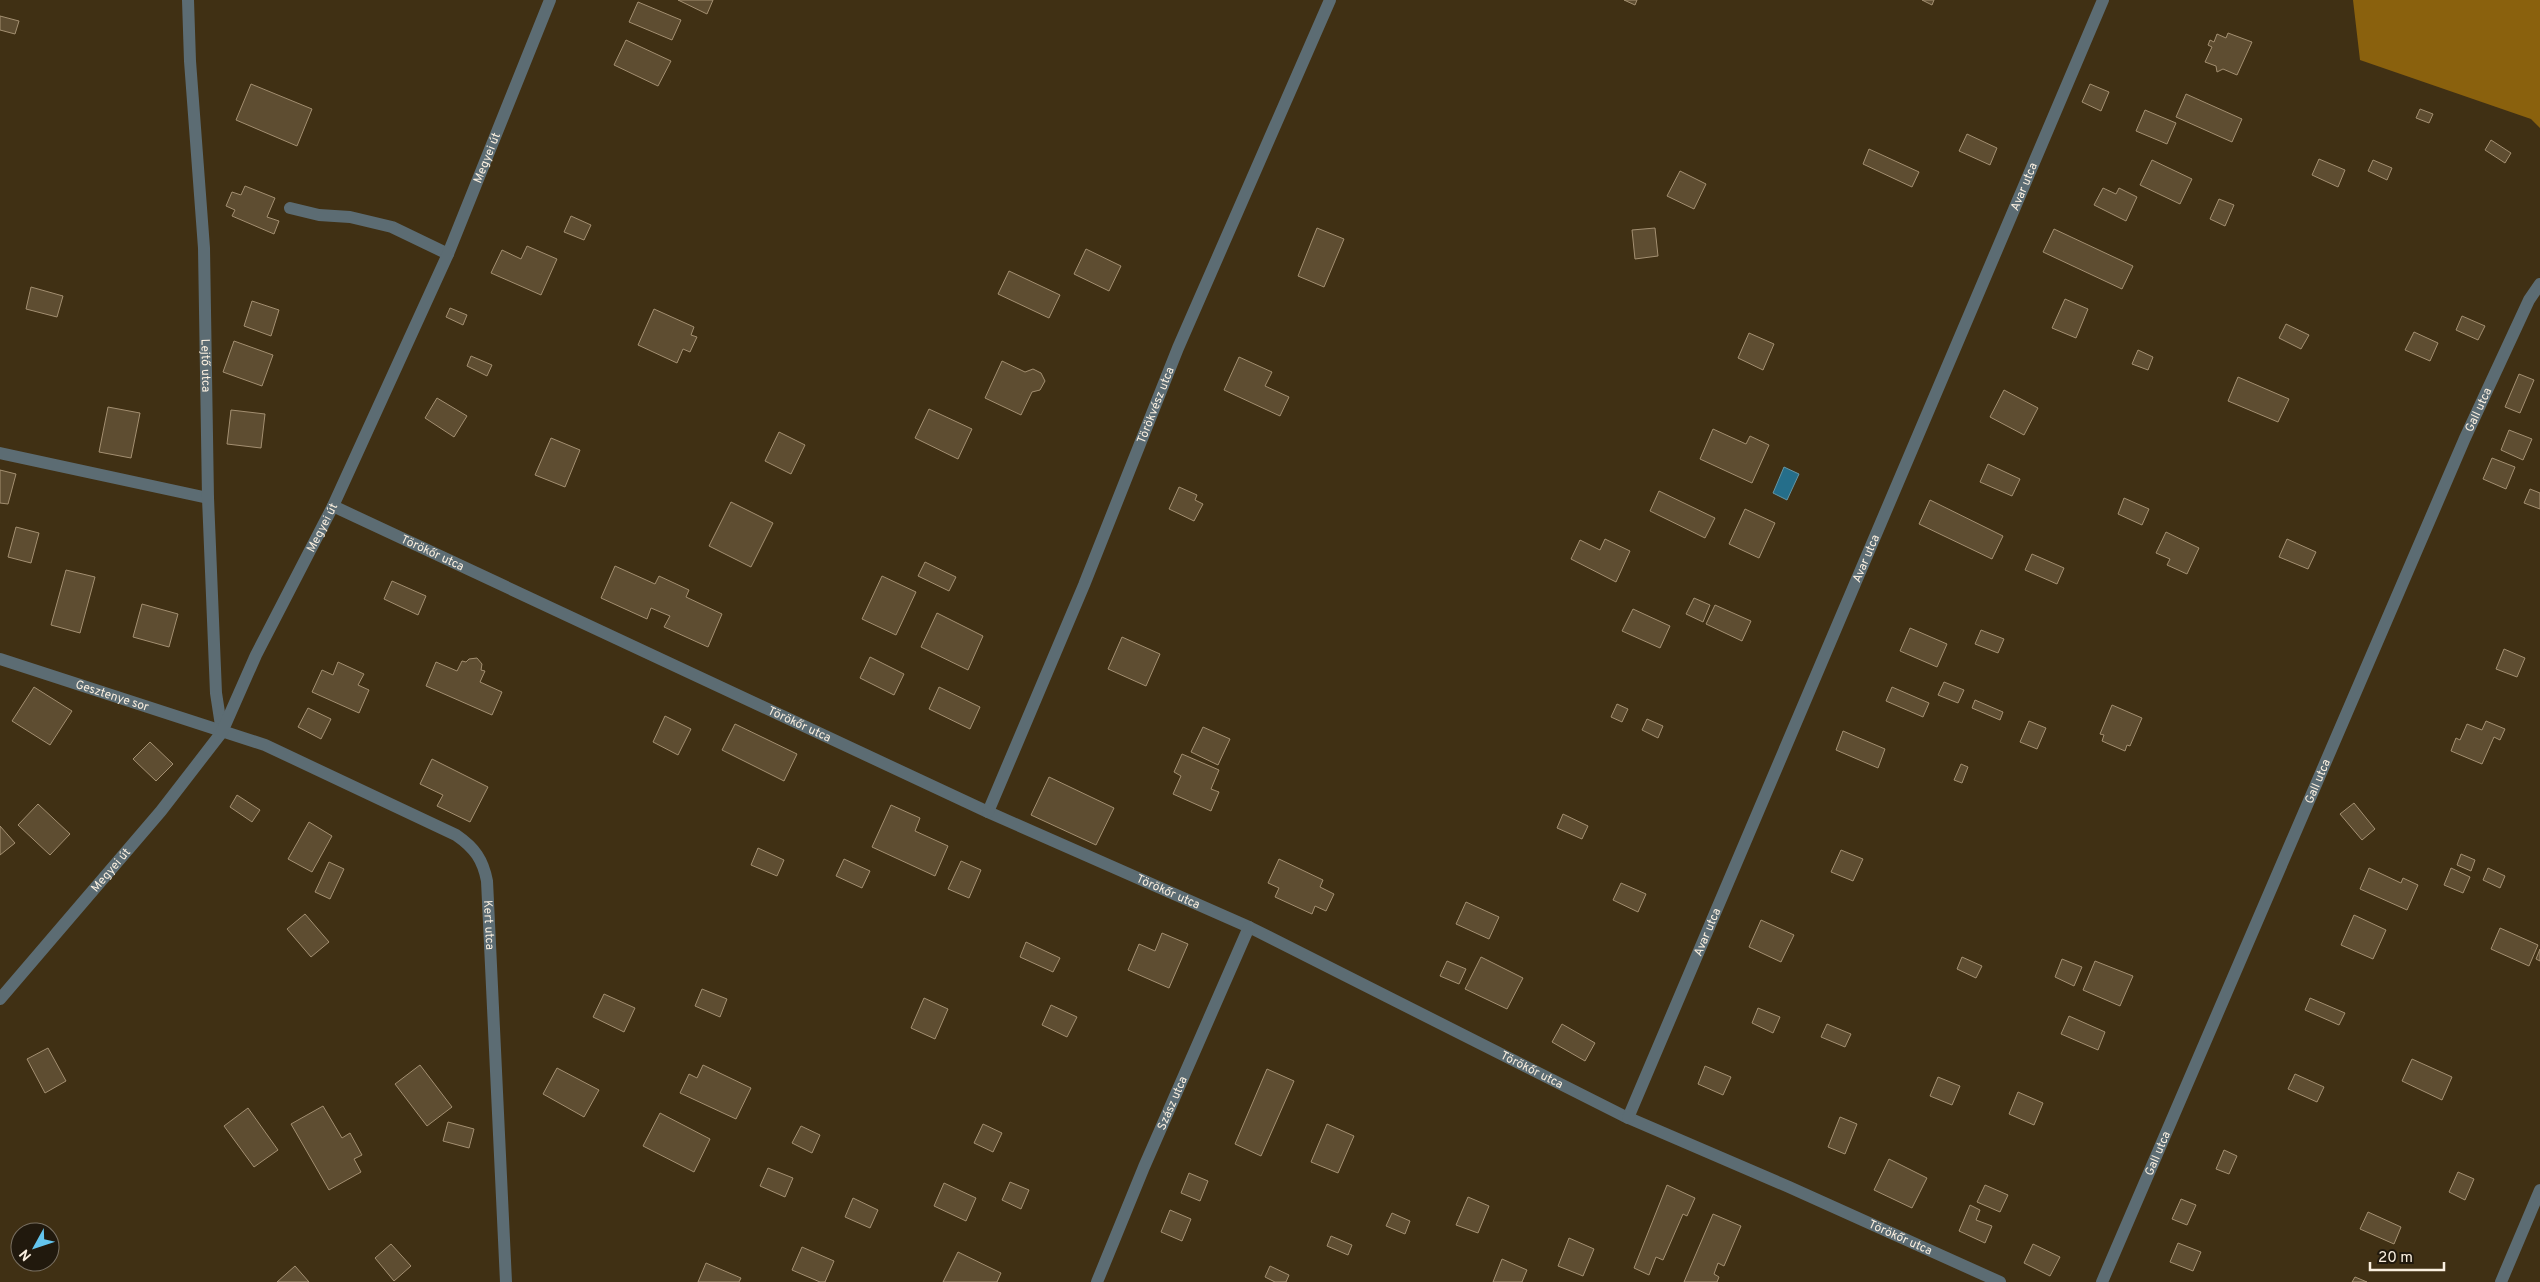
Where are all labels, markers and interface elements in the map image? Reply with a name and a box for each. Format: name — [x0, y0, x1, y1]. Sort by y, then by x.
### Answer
street label: Megyei út — [470, 130, 505, 186]
street label: Avar utca — [2007, 160, 2042, 213]
street label: Lejtő utca — [196, 339, 213, 392]
street label: Törökvész utca — [1134, 365, 1179, 446]
street label: Gall utca — [2462, 385, 2496, 435]
street label: Megyei út — [303, 501, 342, 555]
street label: Törökőr utca — [398, 532, 466, 575]
street label: Avar utca — [1849, 532, 1884, 585]
street label: Gesztenye sor — [73, 677, 151, 716]
street label: Törökőr utca — [765, 703, 833, 747]
street label: Gall utca — [2302, 757, 2335, 807]
street label: Megyei út — [88, 845, 135, 896]
street label: Törökőr utca — [1134, 871, 1202, 913]
street label: Kert utca — [479, 900, 497, 950]
street label: Avar utca — [1691, 906, 1725, 959]
street label: Törökőr utca — [1497, 1048, 1565, 1093]
street label: Szász utca — [1154, 1074, 1192, 1133]
street label: Gall utca — [2142, 1129, 2175, 1179]
street label: Törökőr utca — [1866, 1217, 1934, 1259]
north arrow — [10, 1222, 60, 1272]
scale bar — [2370, 1240, 2444, 1272]
text: N — [16, 1245, 36, 1264]
text: 20 m — [2378, 1249, 2413, 1268]

